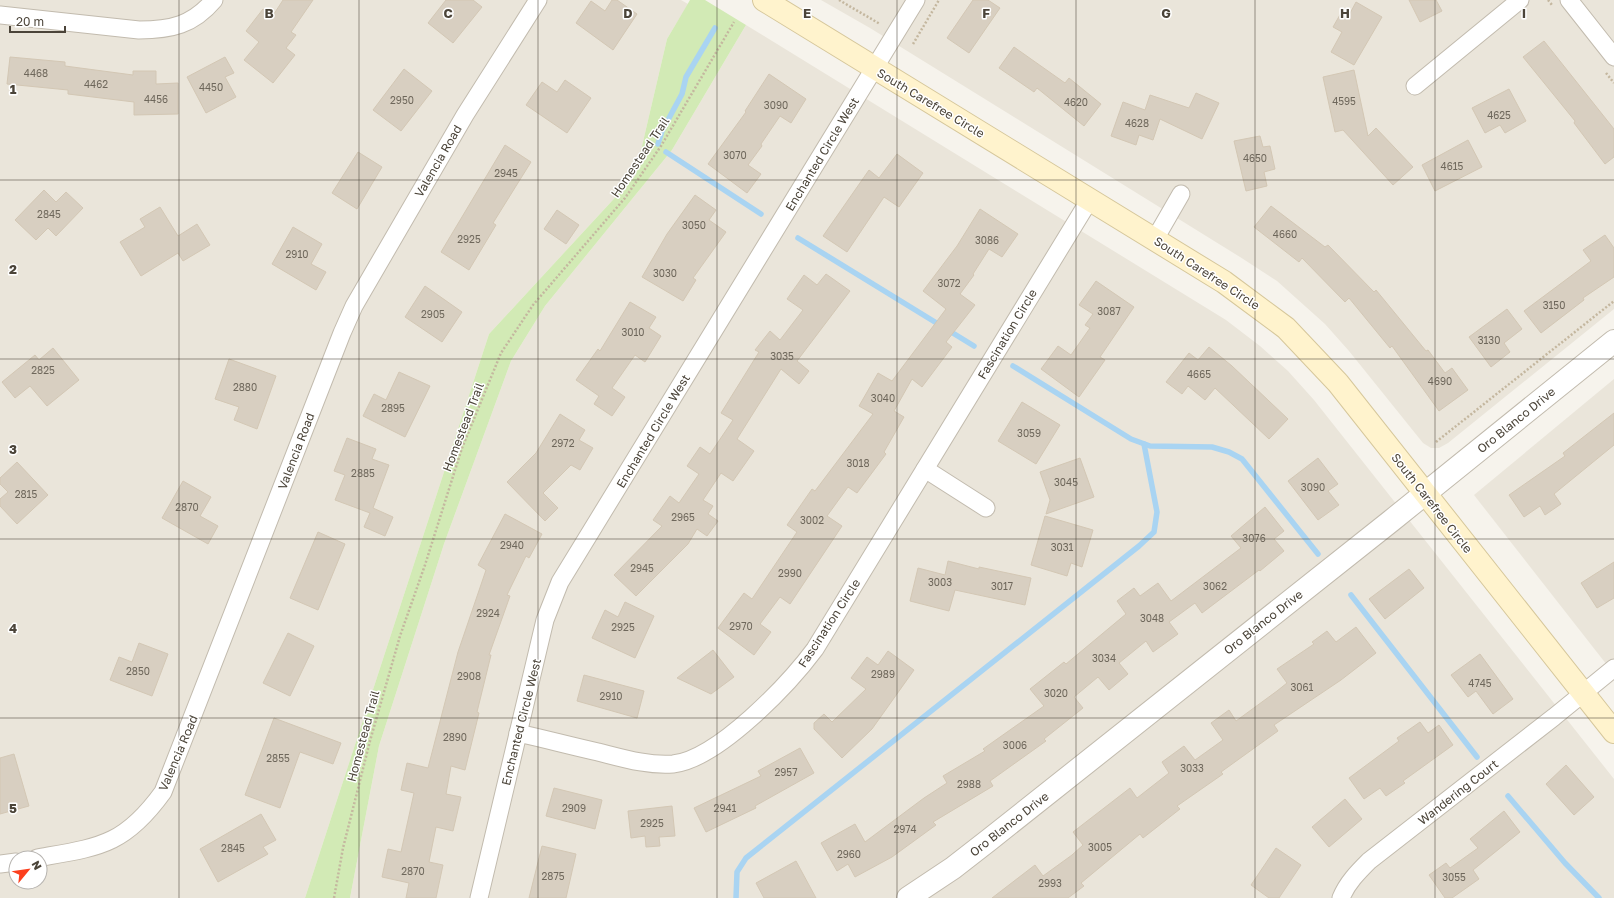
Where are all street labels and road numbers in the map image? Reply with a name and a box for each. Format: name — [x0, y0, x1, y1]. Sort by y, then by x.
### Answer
street label: South Carefree Circle — [875, 65, 987, 141]
street label: Enchanted Circle West — [782, 94, 862, 214]
street label: Homestead Trail — [608, 114, 673, 200]
street label: Valencia Road — [411, 122, 465, 200]
street label: South Carefree Circle — [1151, 233, 1263, 313]
street label: Fascination Circle — [974, 286, 1040, 382]
street label: Enchanted Circle West — [613, 371, 693, 491]
street label: Homestead Trail — [439, 380, 487, 474]
street label: Oro Blanco Drive — [1474, 384, 1558, 456]
street label: Valencia Road — [274, 410, 318, 492]
street label: South Carefree Circle — [1388, 450, 1476, 556]
street label: Fascination Circle — [795, 576, 863, 670]
street label: Oro Blanco Drive — [1220, 586, 1306, 658]
street label: Enchanted Circle West — [498, 657, 544, 787]
street label: Homestead Trail — [344, 689, 382, 783]
street label: Valencia Road — [155, 713, 201, 793]
street label: Wandering Court — [1415, 756, 1501, 828]
street label: Oro Blanco Drive — [966, 788, 1052, 860]

